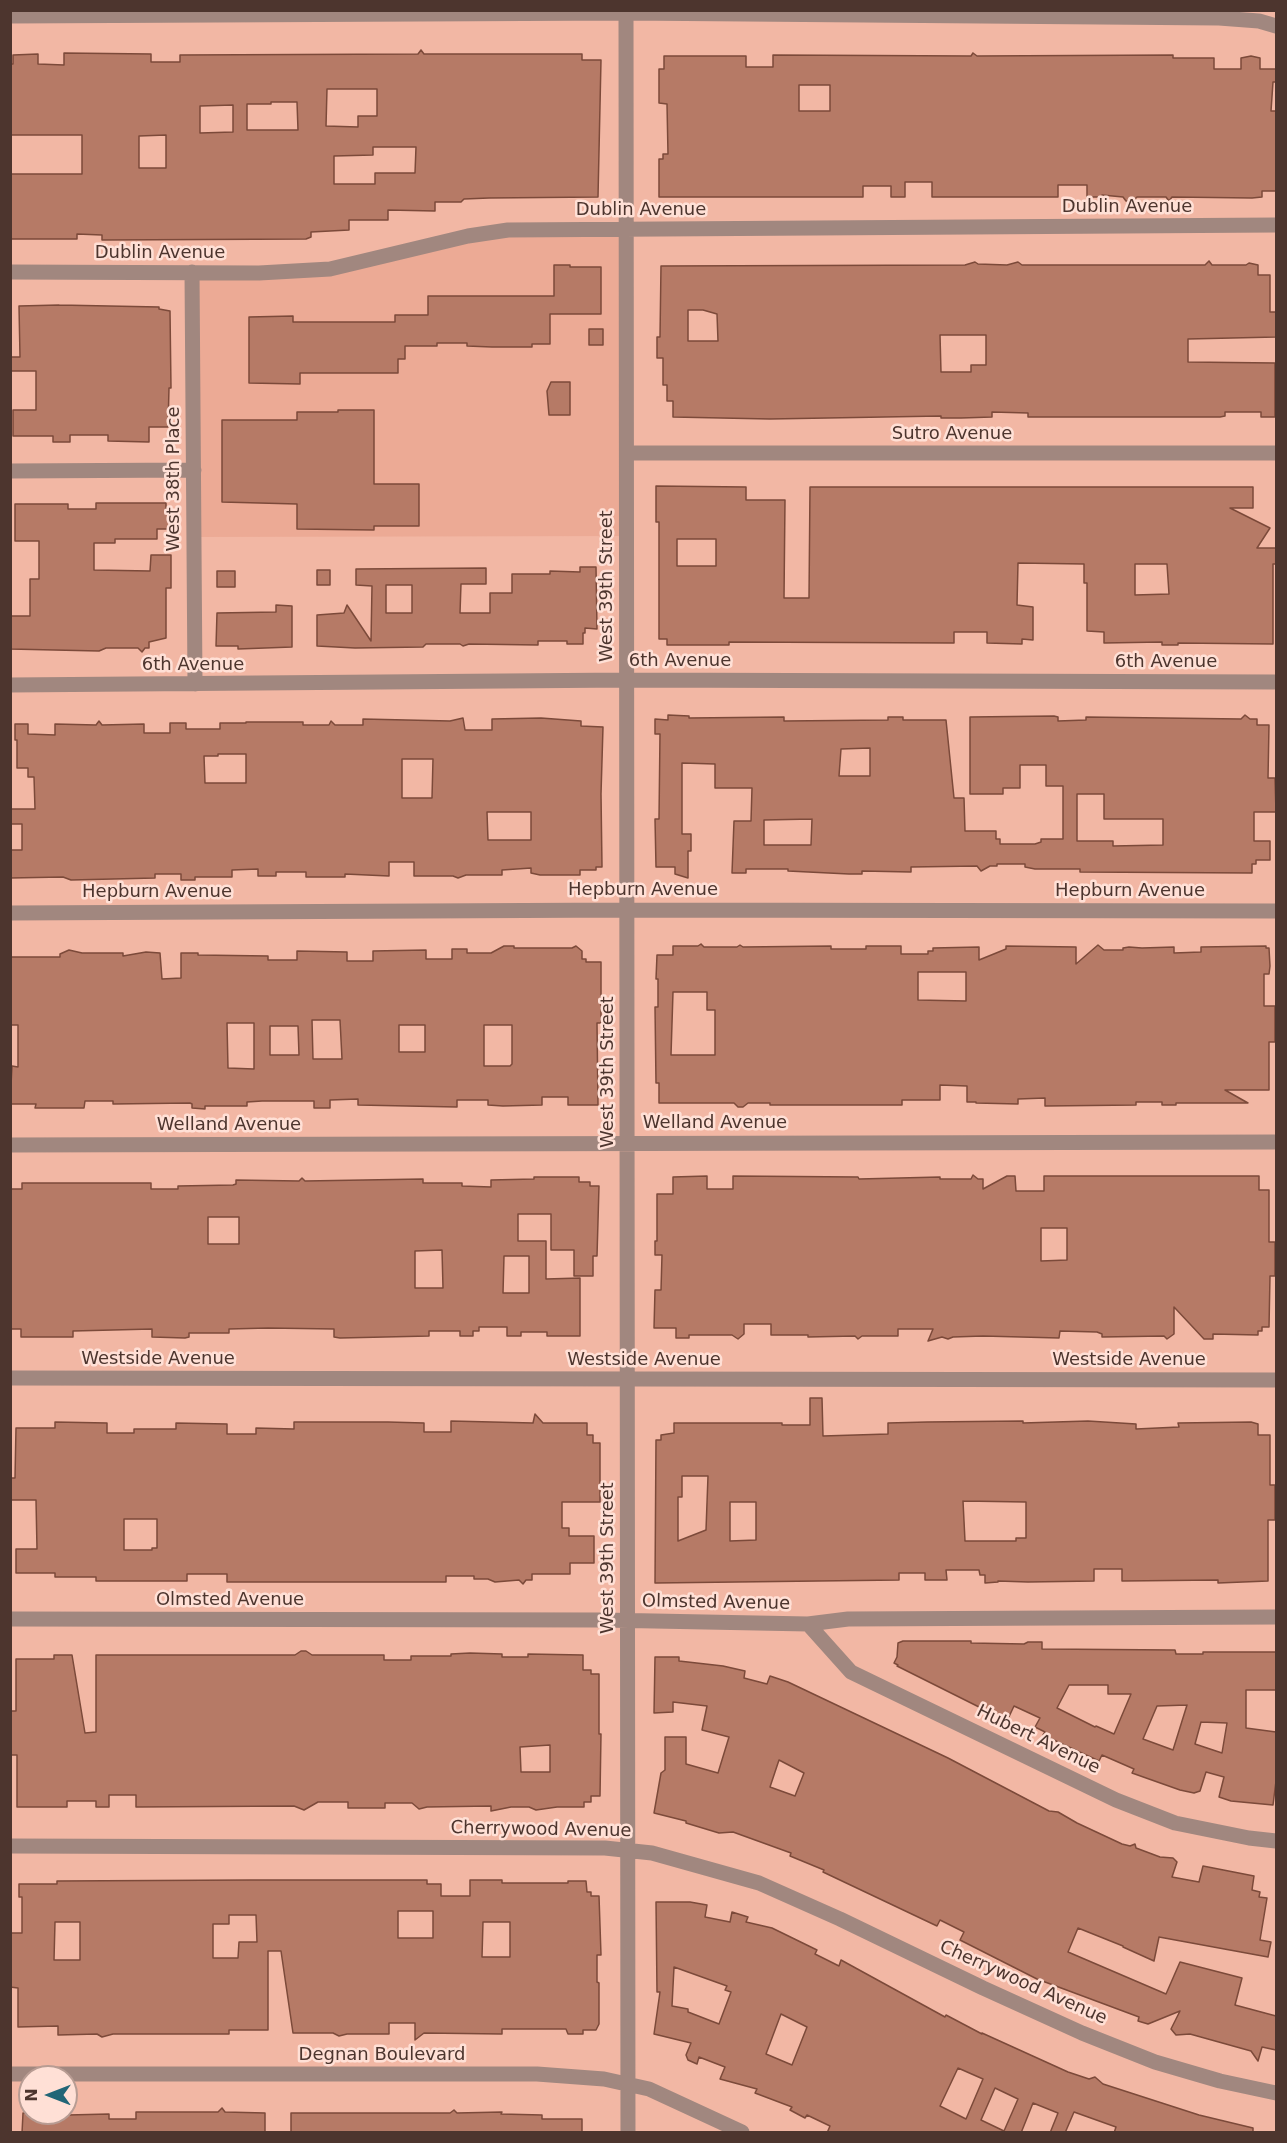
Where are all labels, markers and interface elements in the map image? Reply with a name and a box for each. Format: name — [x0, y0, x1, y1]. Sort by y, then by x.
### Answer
street label: Dublin Avenue — [1062, 196, 1192, 218]
street label: Dublin Avenue — [576, 199, 706, 221]
street label: Dublin Avenue — [95, 242, 225, 264]
street label: West 38th Place — [163, 407, 185, 551]
street label: Sutro Avenue — [892, 423, 1012, 445]
street label: West 39th Street — [596, 510, 618, 662]
street label: 6th Avenue — [629, 650, 731, 672]
street label: 6th Avenue — [1115, 651, 1217, 673]
street label: 6th Avenue — [142, 654, 244, 676]
street label: Hepburn Avenue — [568, 879, 718, 901]
street label: Hepburn Avenue — [1055, 880, 1205, 902]
street label: Hepburn Avenue — [82, 881, 232, 903]
street label: West 39th Street — [597, 996, 619, 1148]
street label: Welland Avenue — [643, 1112, 787, 1134]
street label: Welland Avenue — [157, 1114, 301, 1136]
street label: Westside Avenue — [81, 1348, 235, 1370]
street label: Westside Avenue — [567, 1349, 721, 1371]
street label: Westside Avenue — [1052, 1349, 1206, 1371]
street label: West 39th Street — [597, 1482, 619, 1634]
street label: Olmsted Avenue — [156, 1589, 304, 1611]
street label: Olmsted Avenue — [642, 1591, 790, 1615]
street label: Hubert Avenue — [973, 1701, 1103, 1779]
street label: Cherrywood Avenue — [450, 1818, 632, 1842]
street label: Cherrywood Avenue — [936, 1936, 1110, 2030]
street label: Degnan Boulevard — [299, 2044, 465, 2066]
north arrow — [18, 2065, 78, 2125]
text: N — [22, 2088, 41, 2102]

